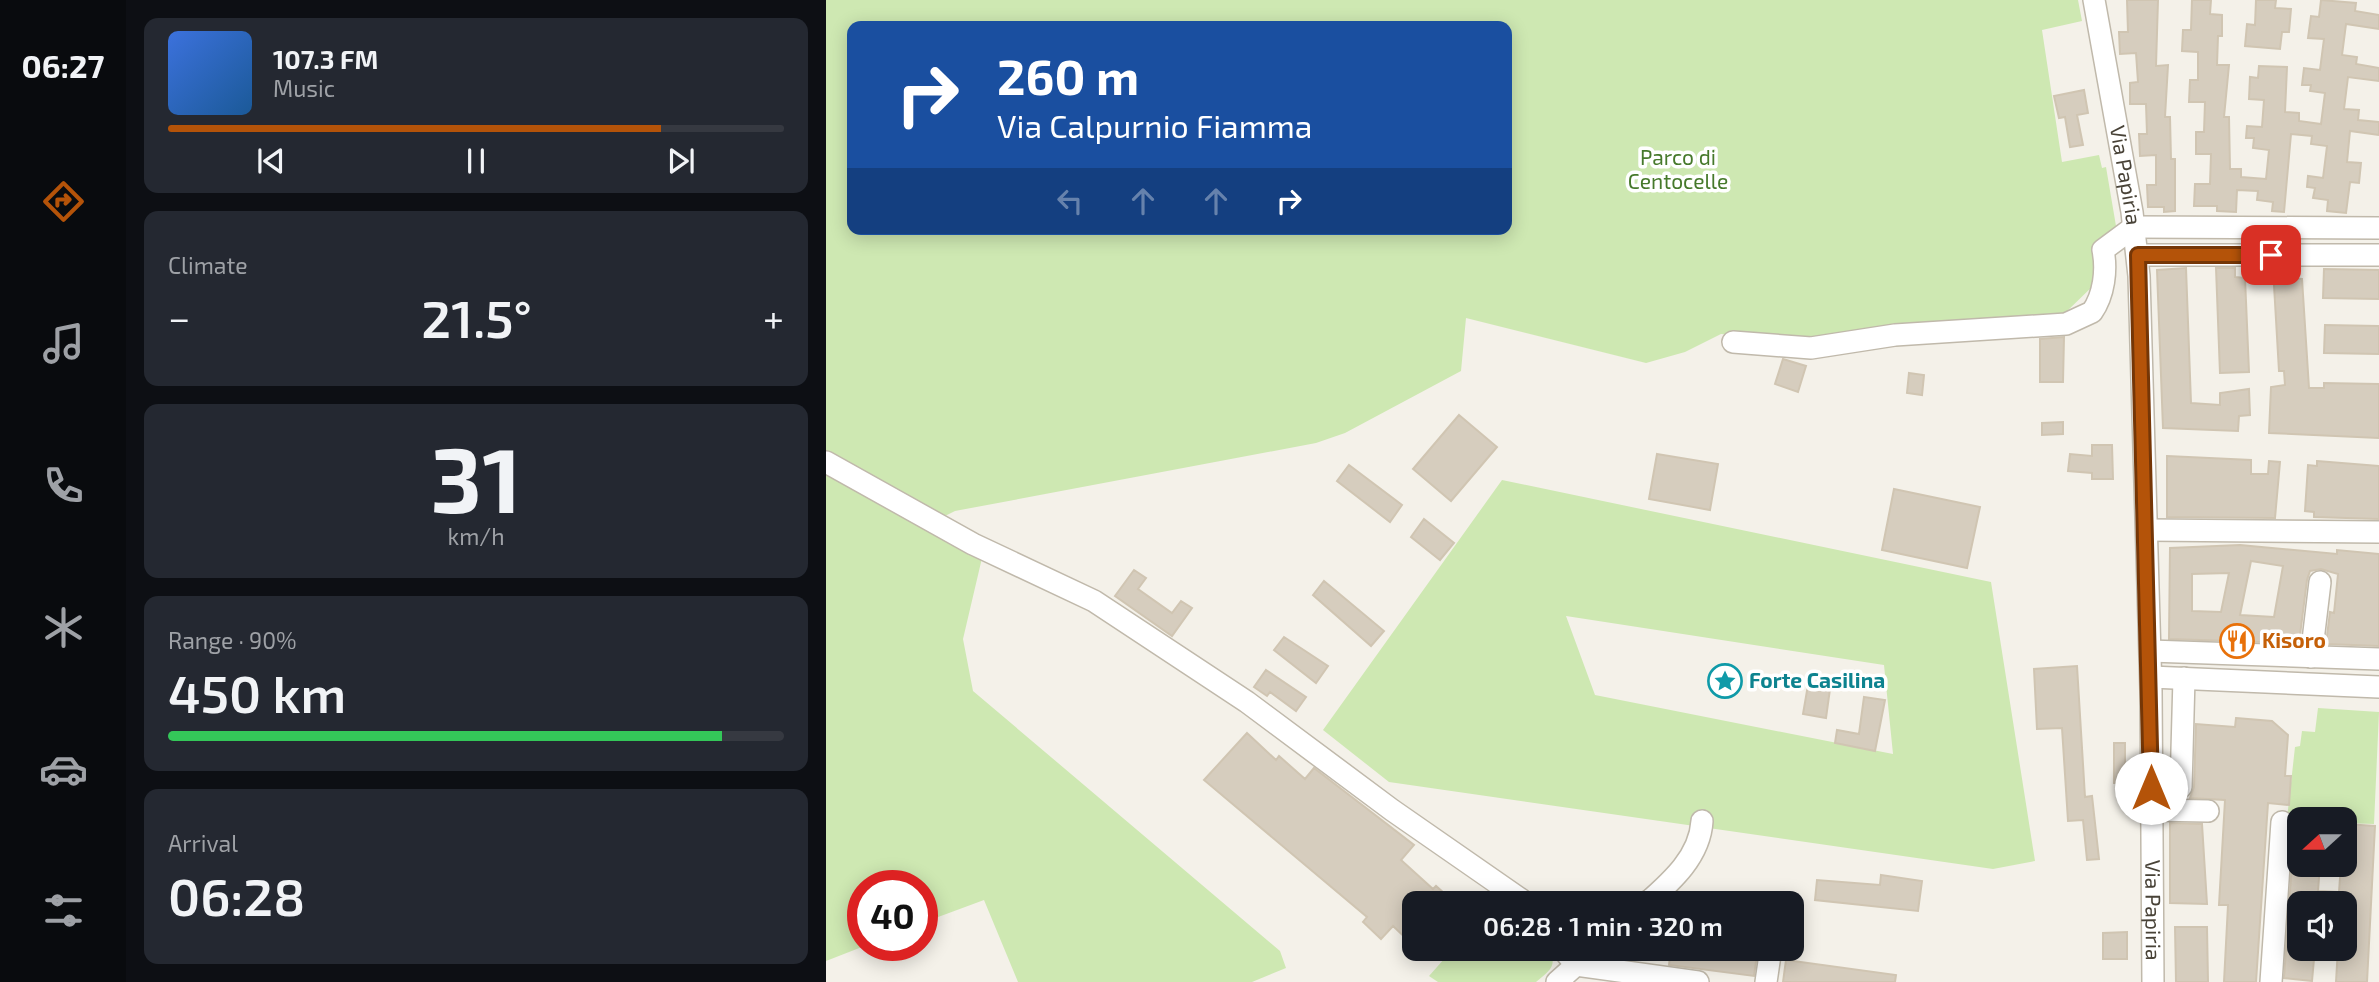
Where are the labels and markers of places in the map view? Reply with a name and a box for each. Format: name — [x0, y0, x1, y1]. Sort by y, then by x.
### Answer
pin — [2241, 225, 2301, 285]
restaurant icon: Kisoro — [2218, 622, 2256, 660]
place label: Kisoro — [2262, 627, 2326, 652]
place icon: Forte Casilina — [1706, 662, 1744, 700]
place label: Forte Casilina — [1749, 667, 1885, 692]

